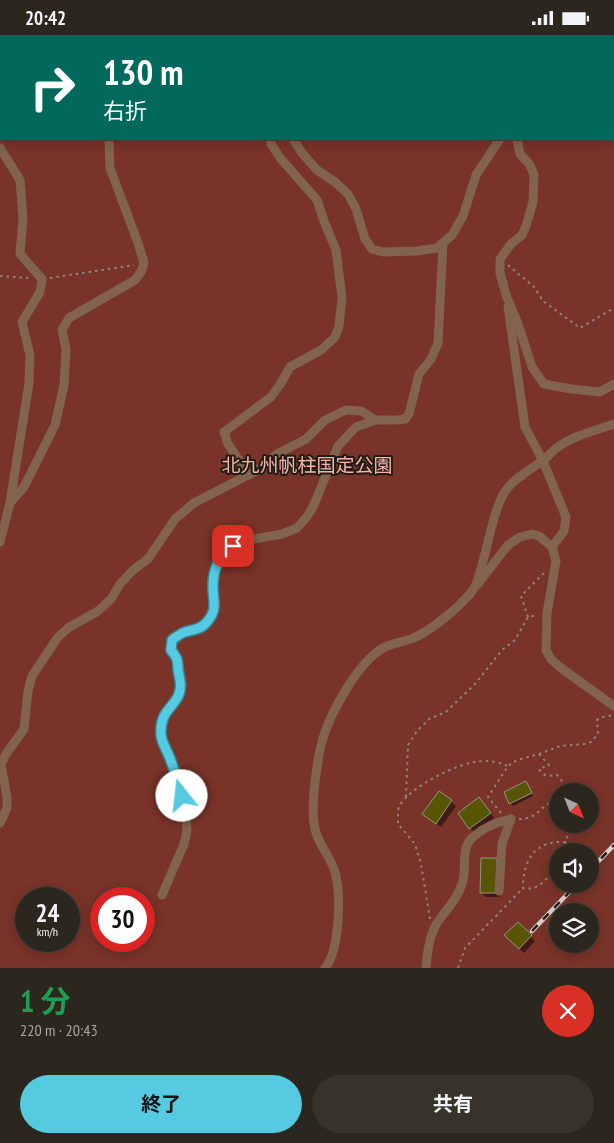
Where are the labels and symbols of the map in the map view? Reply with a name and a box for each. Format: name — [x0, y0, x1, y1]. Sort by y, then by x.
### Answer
park label: 北九州帆柱国定公園 — [221, 453, 393, 477]
pin — [212, 525, 254, 567]
position arrow — [155, 769, 207, 821]
north arrow — [549, 783, 599, 833]
speed limit sign: 30 — [90, 887, 155, 952]

